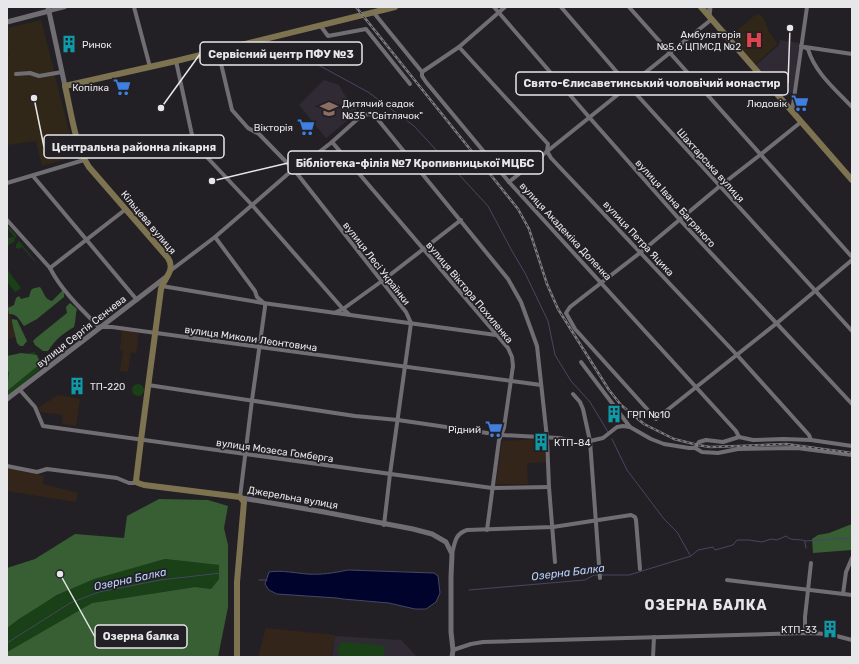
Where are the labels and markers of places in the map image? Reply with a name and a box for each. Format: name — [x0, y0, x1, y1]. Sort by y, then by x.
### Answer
place label: Амбулаторія №5,6 ЦПМСД №2 — [657, 29, 741, 53]
hospital icon: Амбулаторія №5,6 ЦПМСД №2 — [744, 30, 764, 50]
building icon: Ринок — [59, 34, 79, 54]
place label: Ринок — [82, 39, 112, 51]
callout: Сервісний центр ПФУ №3 — [200, 42, 362, 65]
callout: Свято-Єлисаветинський чоловічий монастир — [516, 72, 788, 95]
supermarket icon: Копілка — [112, 77, 132, 97]
place label: Копілка — [72, 82, 109, 94]
supermarket icon: Людовік — [790, 93, 810, 113]
place label: Дитячий садок №35 "Світлячок" — [342, 98, 423, 122]
place label: Людовік — [747, 98, 788, 110]
school or university icon: Дитячий садок №35 "Світлячок" — [319, 99, 339, 119]
supermarket icon: Вікторія — [296, 117, 316, 137]
place label: Вікторія — [254, 122, 293, 134]
callout: Центральна районна лікарня — [44, 135, 224, 158]
callout: Бібліотека-філія №7 Кропивницької МЦБС — [288, 151, 543, 174]
building icon: ТП-220 — [67, 376, 87, 396]
place label: ТП-220 — [90, 381, 125, 393]
building icon: ГРП №10 — [604, 404, 624, 424]
place label: ГРП №10 — [627, 409, 670, 421]
supermarket icon: Рідний — [484, 419, 504, 439]
place label: Рідний — [448, 424, 481, 436]
building icon: КТП-84 — [531, 432, 551, 452]
place label: КТП-84 — [554, 437, 591, 449]
building icon: КТП-33 — [820, 619, 840, 639]
place label: КТП-33 — [781, 624, 817, 636]
callout: Озерна балка — [95, 625, 187, 648]

